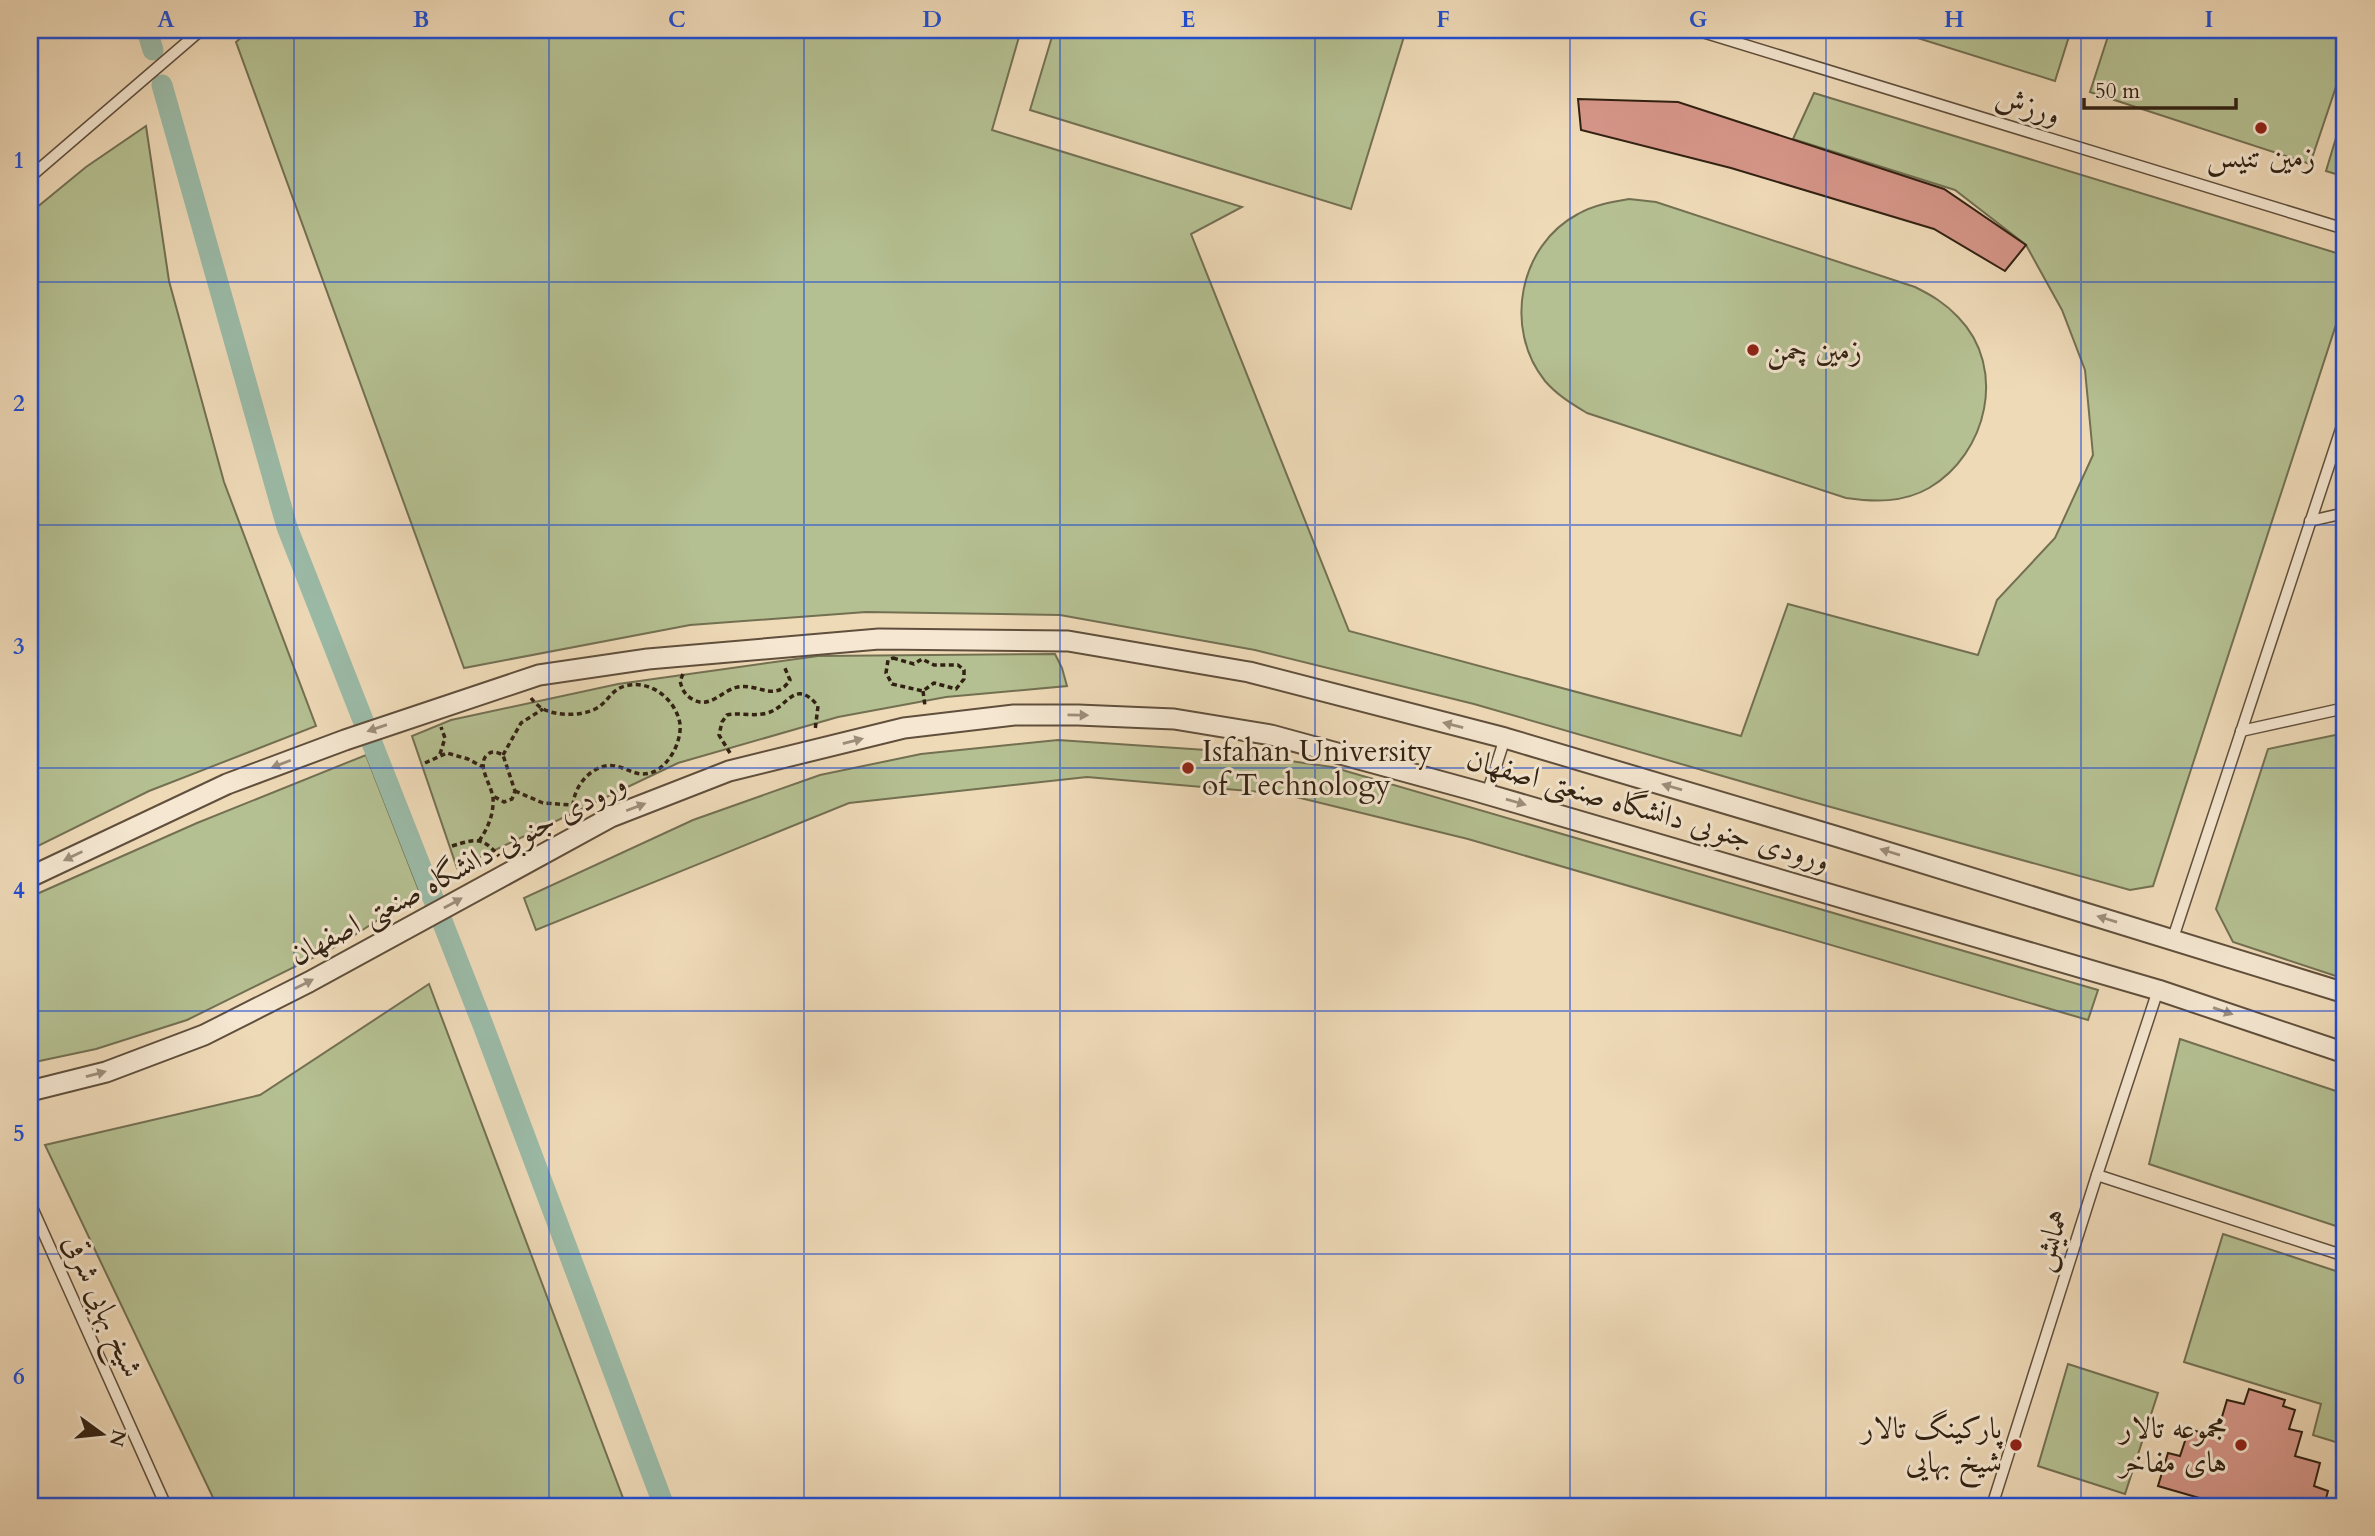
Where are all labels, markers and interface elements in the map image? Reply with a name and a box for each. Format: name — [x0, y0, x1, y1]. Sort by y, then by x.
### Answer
text: A — [157, 4, 175, 35]
text: B — [413, 4, 429, 35]
text: C — [668, 4, 686, 35]
text: D — [922, 4, 942, 35]
text: E — [1181, 4, 1195, 35]
text: F — [1436, 4, 1450, 35]
text: G — [1689, 4, 1708, 35]
text: H — [1944, 4, 1964, 35]
text: I — [2205, 4, 2213, 35]
scale bar — [2084, 66, 2237, 110]
street label: ورزش — [1991, 77, 2065, 135]
text: 50 m — [2095, 77, 2140, 106]
marker: زمین تنیس — [2253, 120, 2269, 136]
place label: زمین تنیس — [2207, 137, 2315, 178]
text: 1 — [13, 145, 25, 176]
place label: زمین چمن — [1767, 330, 1862, 371]
marker: زمین چمن — [1745, 342, 1761, 358]
text: 2 — [13, 388, 25, 419]
text: 3 — [13, 631, 25, 662]
one-way arrow — [1068, 710, 1090, 721]
one-way arrow — [1442, 719, 1464, 730]
one-way arrow — [367, 723, 388, 734]
place label: Isfahan University of Technology — [1202, 731, 1433, 806]
one-way arrow — [842, 735, 864, 746]
street label: ورودی جنوبی دانشگاه صنعتی اصفهان — [1461, 738, 1834, 882]
one-way arrow — [270, 759, 291, 770]
marker: Isfahan University of Technology — [1180, 760, 1196, 776]
street label: ورودی جنوبی دانشگاه صنعتی اصفهان — [282, 763, 634, 976]
one-way arrow — [1661, 782, 1682, 792]
one-way arrow — [1506, 798, 1527, 808]
one-way arrow — [626, 801, 647, 812]
one-way arrow — [1879, 847, 1900, 857]
one-way arrow — [63, 850, 83, 861]
text: 4 — [13, 875, 25, 906]
one-way arrow — [443, 897, 463, 909]
one-way arrow — [2097, 913, 2118, 923]
one-way arrow — [294, 979, 314, 990]
one-way arrow — [2212, 1007, 2233, 1017]
one-way arrow — [86, 1069, 107, 1079]
text: 5 — [13, 1118, 25, 1149]
street label: همایش — [2021, 1204, 2079, 1276]
street label: شیخ بهایی شرقی — [48, 1228, 153, 1387]
text: 6 — [13, 1361, 25, 1392]
north arrow — [66, 1400, 136, 1470]
place label: پارکینگ تالار شیخ بهایی — [1859, 1408, 2003, 1489]
place label: مجموعه تالار های مفاخر — [2116, 1408, 2227, 1483]
text: N — [103, 1427, 132, 1450]
marker: پارکینگ تالار شیخ بهایی — [2008, 1437, 2024, 1453]
marker: مجموعه تالار های مفاخر — [2233, 1437, 2249, 1453]

